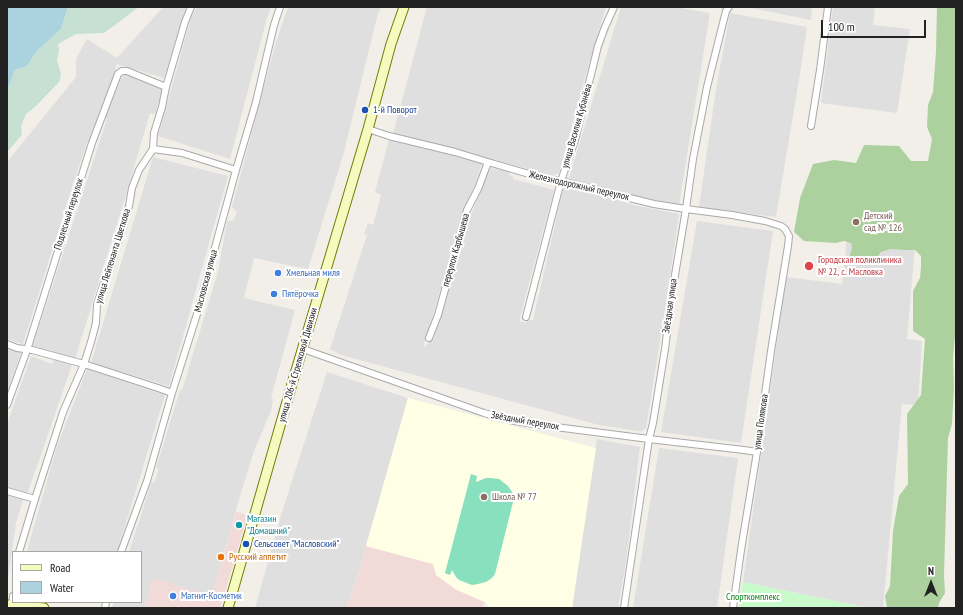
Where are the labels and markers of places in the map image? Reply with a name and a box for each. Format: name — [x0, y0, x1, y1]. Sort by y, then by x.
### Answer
place label: 1-й Поворот — [373, 104, 417, 116]
marker: 1-й Поворот — [360, 105, 370, 115]
place label: Детский сад № 126 — [864, 210, 902, 234]
marker: Детский сад № 126 — [851, 217, 861, 227]
place label: Городская поликлиника № 22, с. Масловка — [818, 254, 902, 278]
marker: Городская поликлиника № 22, с. Масловка — [803, 260, 815, 272]
place label: Хмельная миля — [286, 267, 340, 279]
marker: Хмельная миля — [273, 268, 283, 278]
place label: Пятёрочка — [282, 288, 319, 300]
marker: Пятёрочка — [269, 289, 279, 299]
place label: Школа № 77 — [492, 491, 537, 503]
marker: Школа № 77 — [479, 492, 489, 502]
place label: Магазин "Домашний" — [247, 513, 290, 536]
marker: Магазин "Домашний" — [234, 520, 244, 530]
place label: Сельсовет "Масловский" — [254, 538, 339, 550]
marker: Сельсовет "Масловский" — [241, 539, 251, 549]
place label: Русский аппетит — [229, 551, 286, 563]
marker: Русский аппетит — [216, 552, 226, 562]
place label: Магнит-Косметик — [181, 590, 242, 602]
marker: Магнит-Косметик — [168, 591, 178, 601]

